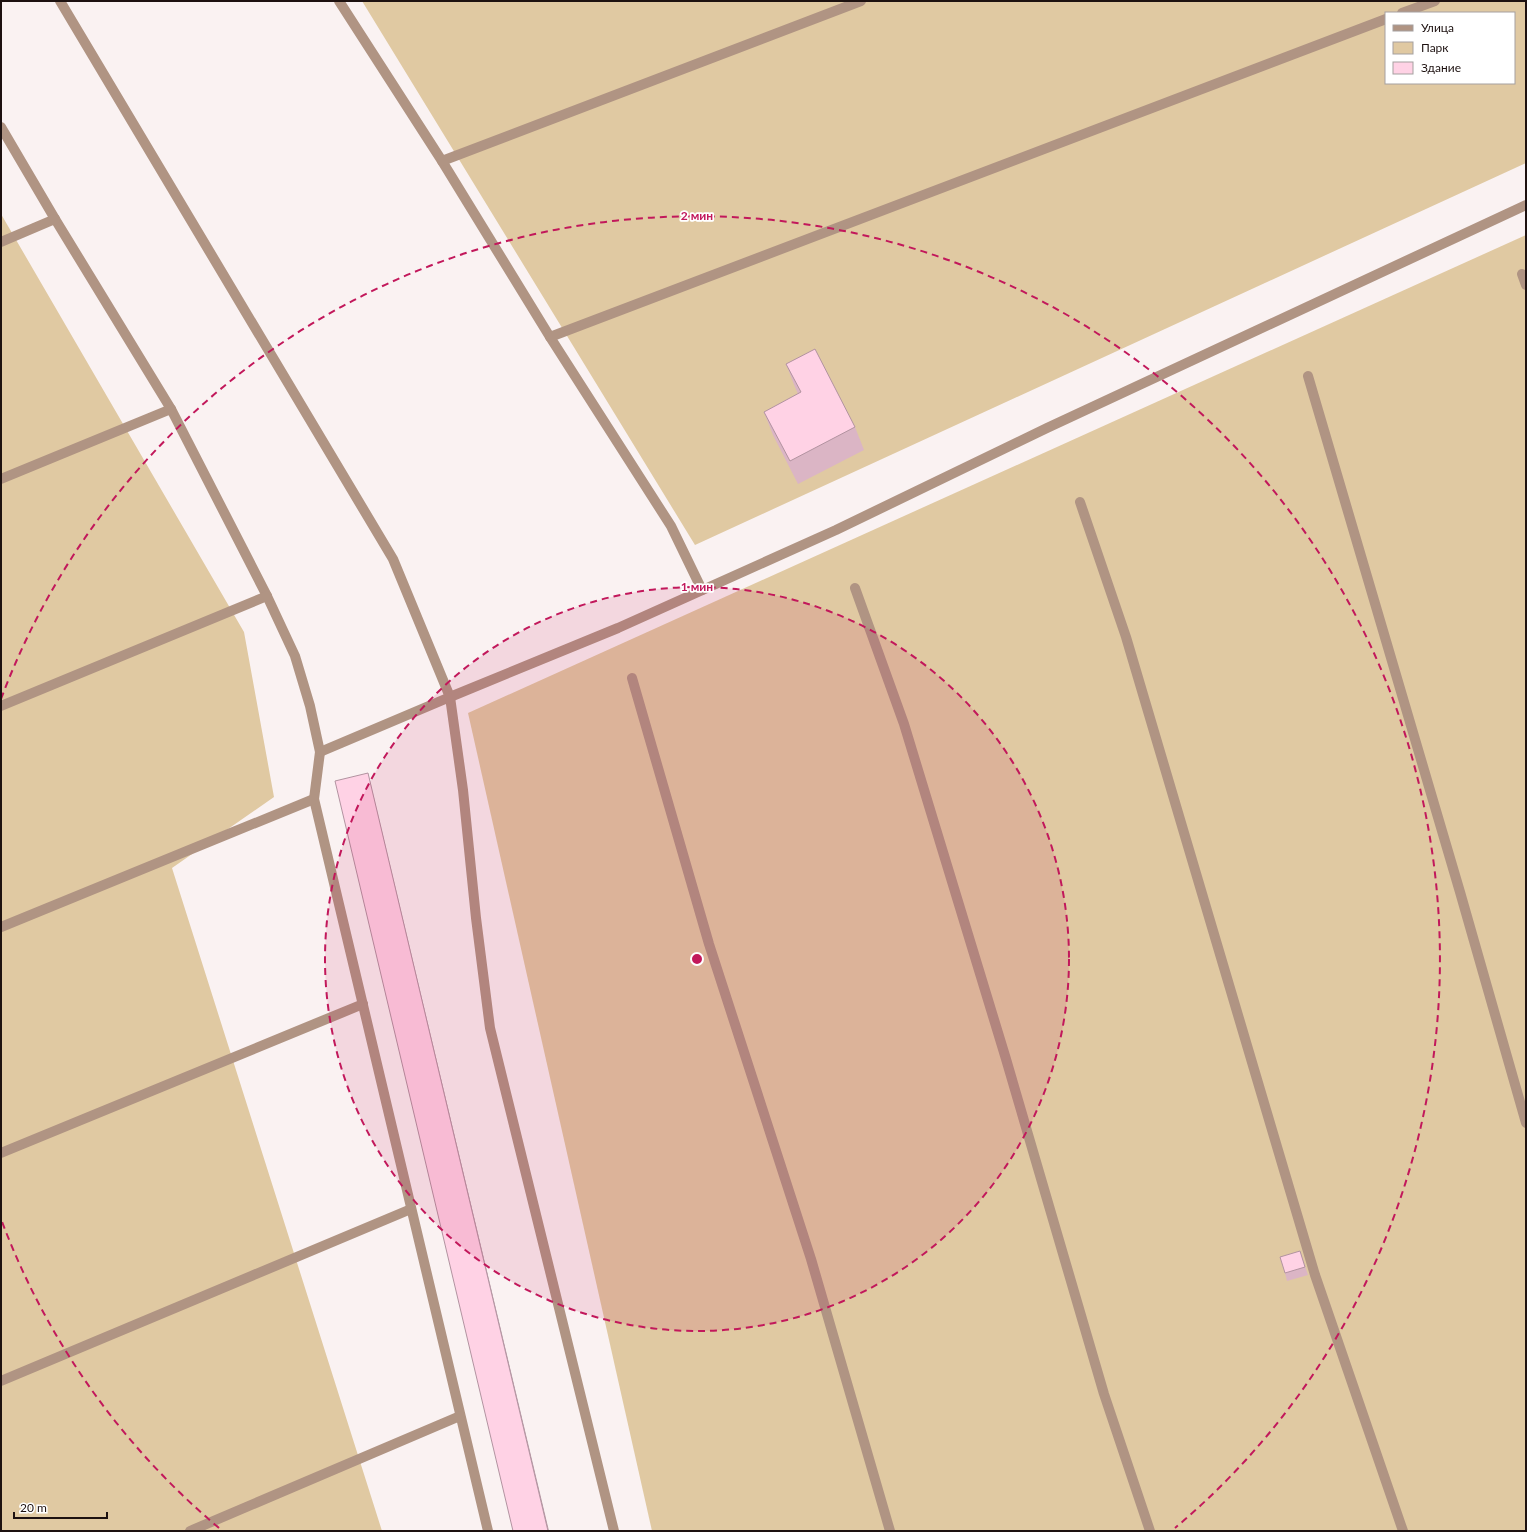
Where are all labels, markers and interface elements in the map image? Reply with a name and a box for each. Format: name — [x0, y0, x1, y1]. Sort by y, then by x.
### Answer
legend — [1385, 12, 1515, 84]
text: Улица — [1421, 20, 1454, 35]
text: Парк — [1421, 40, 1449, 55]
text: Здание — [1421, 60, 1461, 75]
text: 2 мин — [681, 208, 713, 223]
text: 1 мин — [681, 579, 713, 594]
centre of rings — [690, 952, 704, 966]
scale bar — [14, 1494, 107, 1520]
text: 20 m — [20, 1500, 47, 1515]

